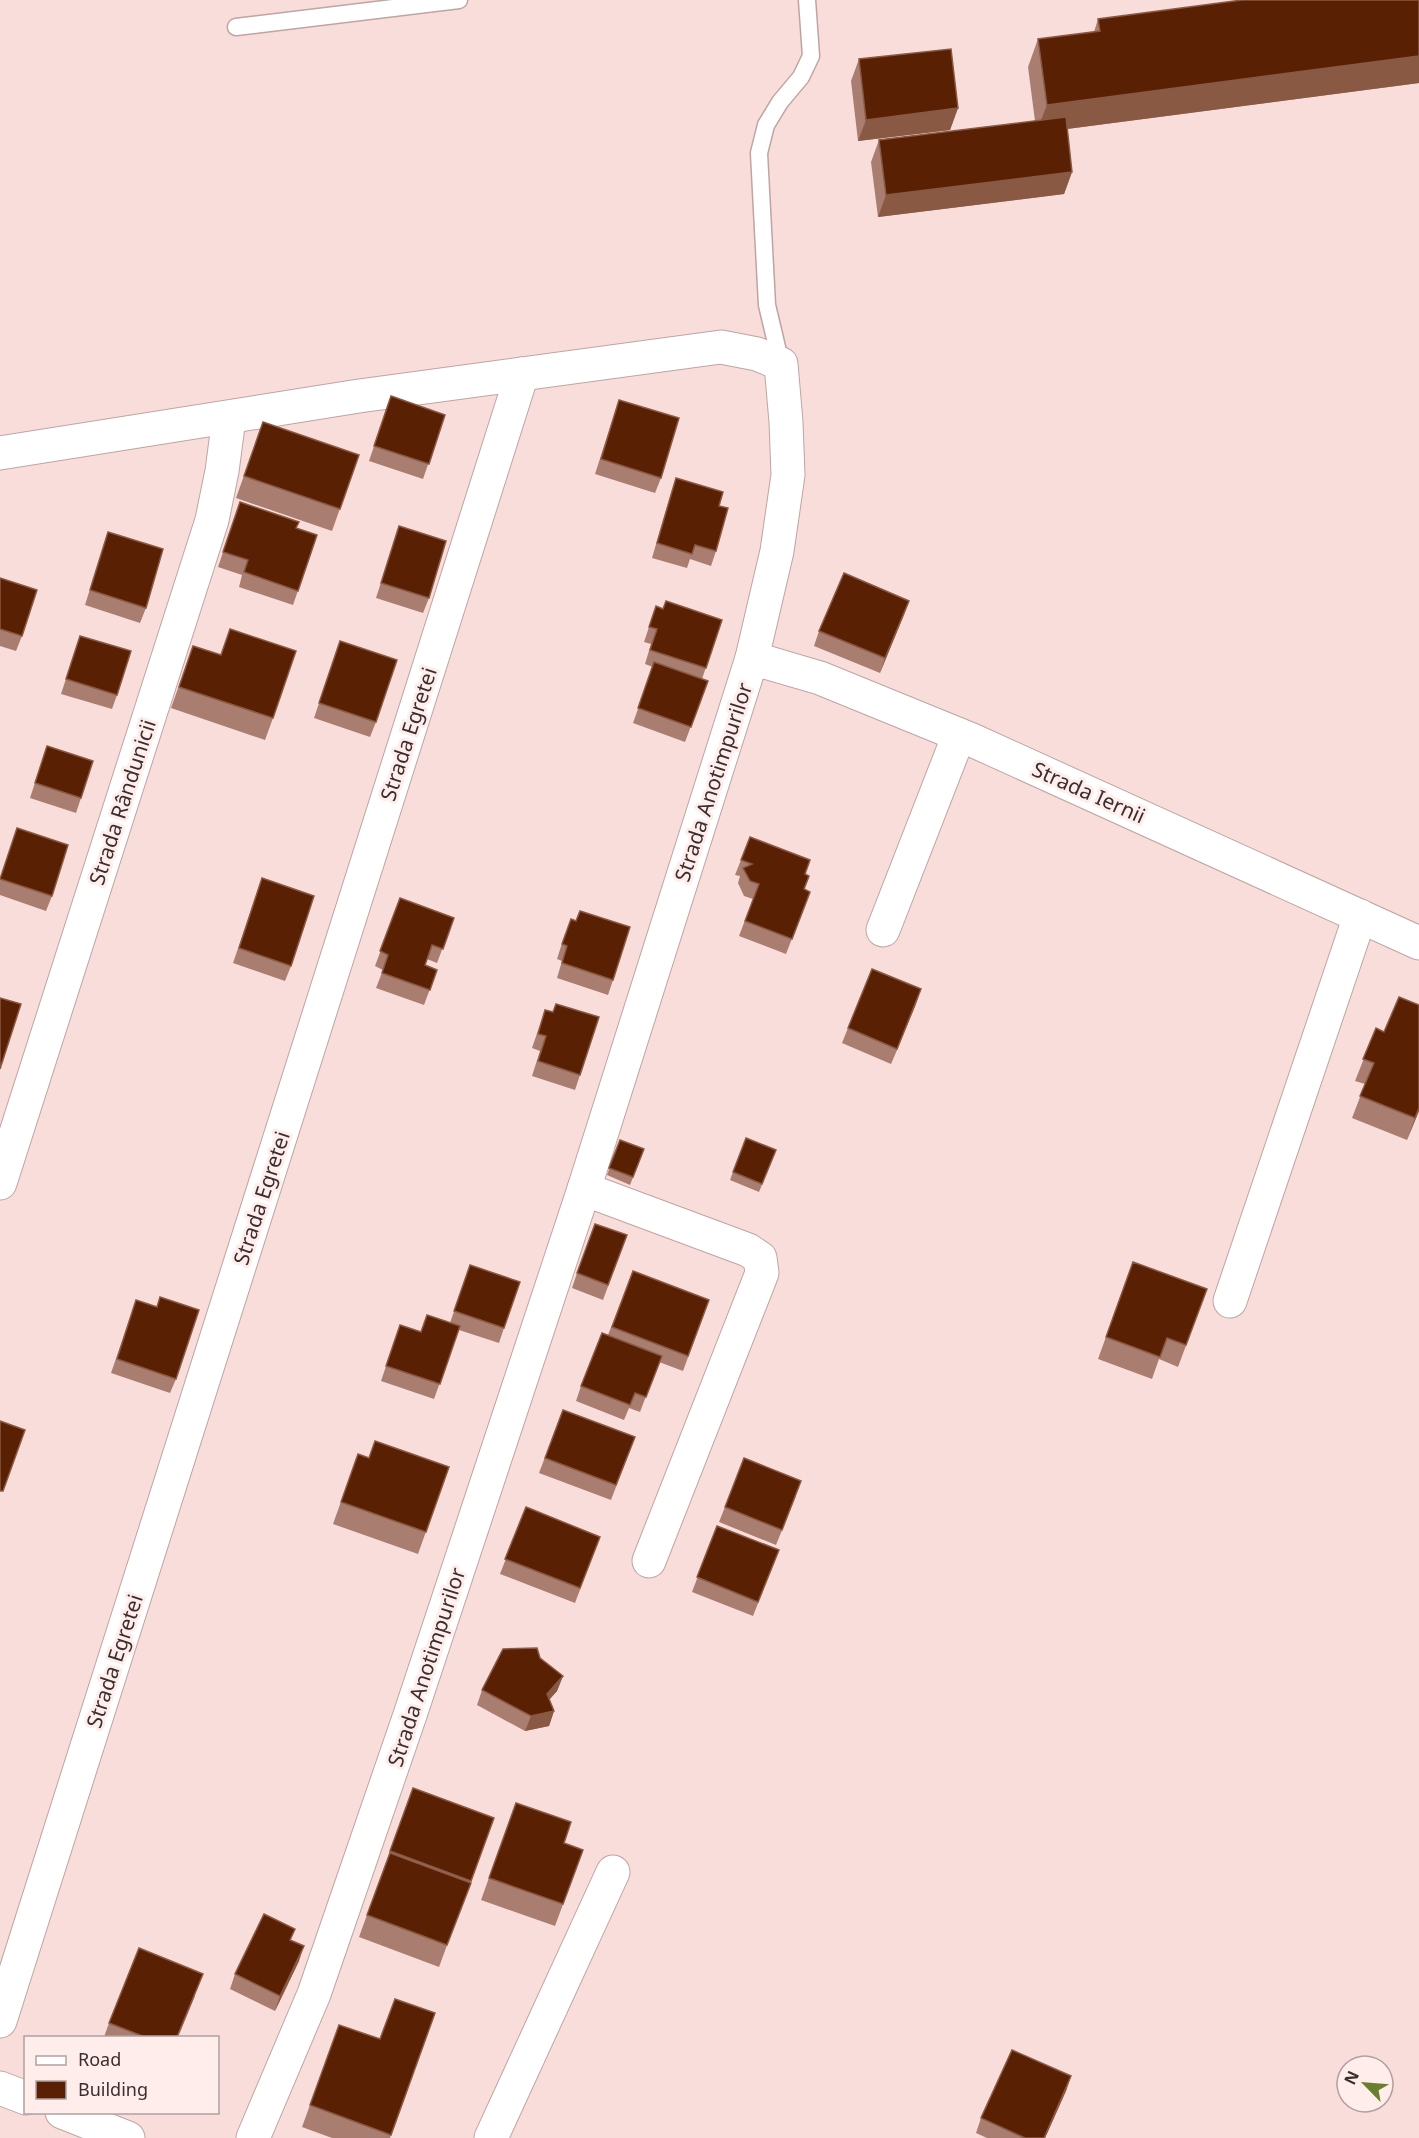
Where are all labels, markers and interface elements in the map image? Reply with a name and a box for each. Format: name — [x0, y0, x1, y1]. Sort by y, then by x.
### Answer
street label: Strada Egretei — [373, 664, 443, 804]
street label: Strada Anotimpurilor — [668, 679, 759, 885]
street label: Strada Rândunicii — [82, 716, 162, 888]
street label: Strada Iernii — [1028, 755, 1150, 829]
street label: Strada Egretei — [226, 1128, 296, 1268]
street label: Strada Anotimpurilor — [381, 1564, 472, 1770]
street label: Strada Egretei — [79, 1591, 149, 1731]
legend — [24, 2036, 219, 2114]
text: Road — [78, 2047, 121, 2071]
north arrow — [1335, 2054, 1395, 2114]
text: N — [1339, 2067, 1364, 2088]
text: Building — [78, 2077, 148, 2101]

